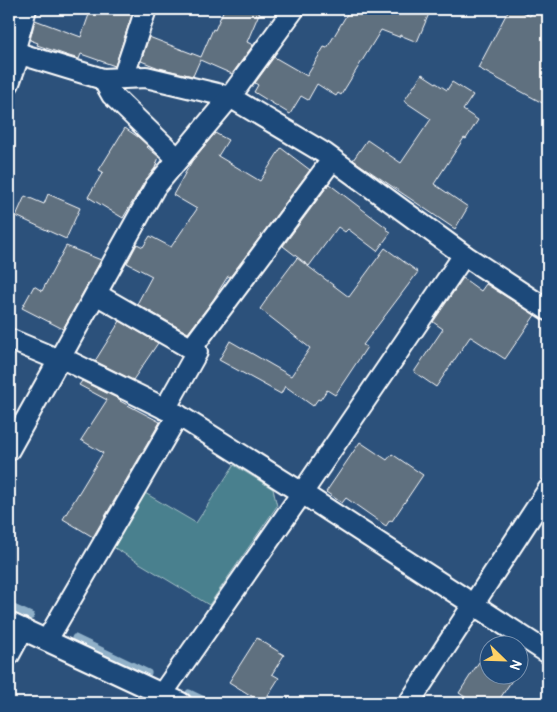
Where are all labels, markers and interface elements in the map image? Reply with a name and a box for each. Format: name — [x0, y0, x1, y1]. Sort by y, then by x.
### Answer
north arrow — [480, 634, 530, 684]
text: N — [506, 657, 525, 673]

